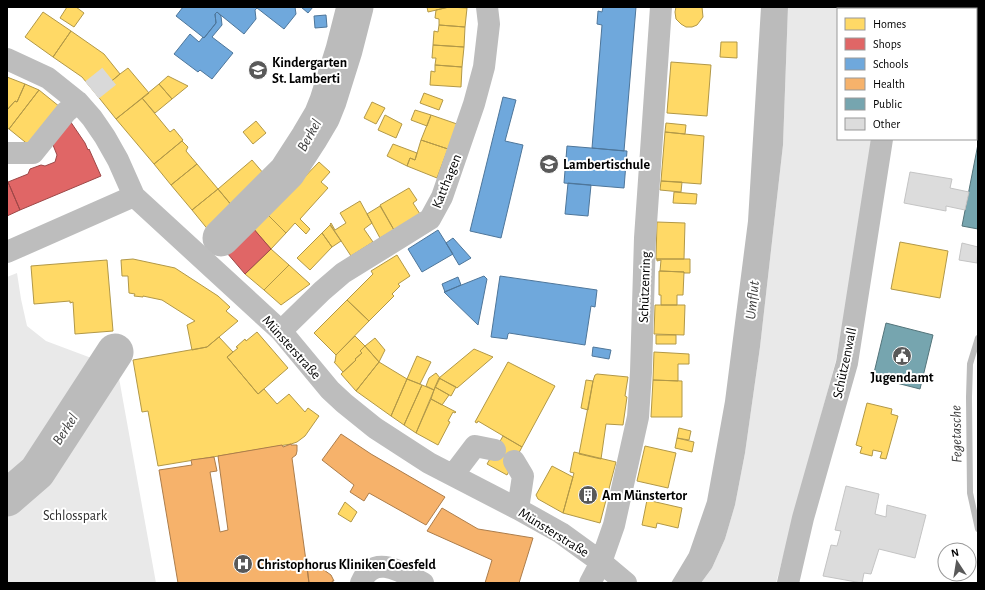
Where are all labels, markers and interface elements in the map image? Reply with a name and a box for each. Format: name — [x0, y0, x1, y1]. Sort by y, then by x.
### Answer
legend — [837, 8, 977, 140]
text: Homes — [873, 18, 906, 30]
text: Shops — [873, 38, 901, 50]
place label: Kindergarten St. Lamberti — [272, 56, 347, 86]
text: Schools — [873, 58, 908, 70]
school or university icon: Kindergarten St. Lamberti — [247, 59, 269, 81]
text: Health — [873, 78, 905, 90]
text: Public — [873, 98, 902, 110]
water label: Berkel — [295, 116, 324, 154]
text: Other — [873, 118, 900, 130]
street label: Katthagen — [430, 152, 464, 211]
school or university icon: Lambertischule — [538, 153, 560, 175]
place label: Lambertischule — [563, 158, 650, 172]
street label: Schützenring — [637, 251, 653, 323]
water label: Umflut — [743, 280, 762, 320]
street label: Münsterstraße — [259, 313, 323, 382]
street label: Schützenwall — [831, 326, 859, 400]
public building icon: Jugendamt — [891, 345, 913, 367]
place label: Jugendamt — [871, 371, 934, 385]
water label: Fegetasche — [948, 405, 965, 463]
water label: Berkel — [50, 411, 81, 448]
building icon: Am Münstertor — [577, 484, 599, 506]
place label: Am Münstertor — [602, 489, 687, 503]
street label: Münsterstraße — [516, 506, 591, 560]
park label: Schlosspark — [43, 509, 108, 523]
north arrow — [937, 542, 977, 582]
text: N — [950, 547, 960, 559]
hospital icon: Christophorus Kliniken Coesfeld — [232, 553, 254, 575]
place label: Christophorus Kliniken Coesfeld — [257, 558, 436, 572]

